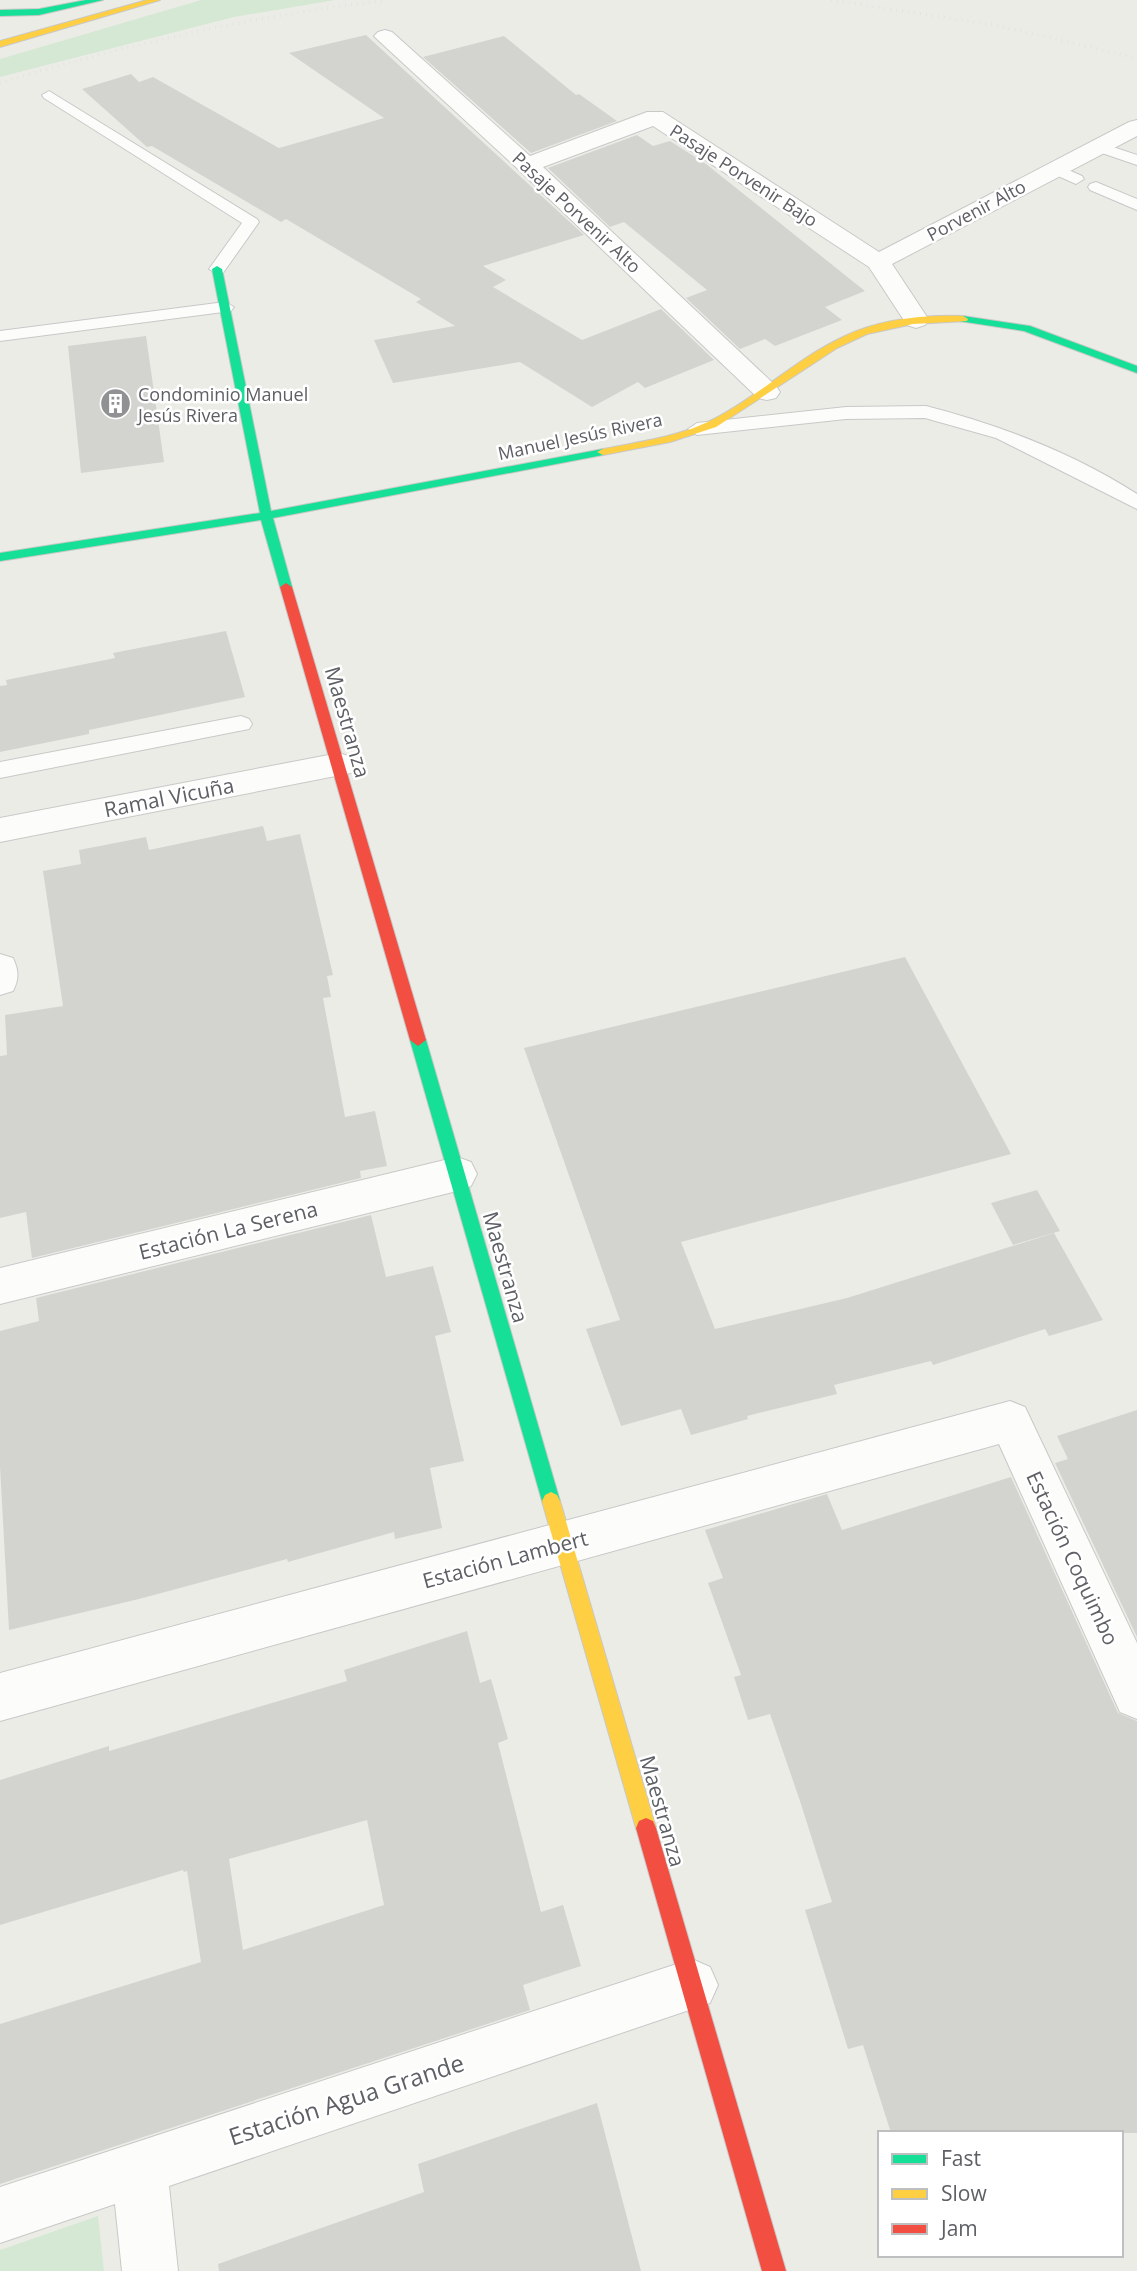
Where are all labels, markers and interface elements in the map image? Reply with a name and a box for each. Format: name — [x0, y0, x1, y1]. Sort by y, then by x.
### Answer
street label: Pasaje Porvenir Bajo — [666, 118, 822, 232]
street label: Pasaje Porvenir Alto — [508, 146, 646, 278]
street label: Porvenir Alto — [922, 174, 1030, 246]
place label: Condominio Manuel Jesús Rivera — [136, 382, 308, 427]
building icon: Condominio Manuel Jesús Rivera — [98, 387, 132, 421]
street label: Manuel Jesús Rivera — [496, 407, 664, 465]
street label: Maestranza — [319, 663, 377, 781]
street label: Ramal Vicuña — [102, 771, 236, 823]
street label: Estación La Serena — [136, 1194, 320, 1266]
street label: Maestranza — [477, 1208, 535, 1326]
street label: Estación Coquimbo — [1020, 1466, 1126, 1650]
street label: Estación Lambert — [419, 1523, 591, 1595]
street label: Maestranza — [634, 1752, 692, 1870]
street label: Estación Agua Grande — [224, 2045, 468, 2153]
legend — [878, 2131, 1123, 2257]
text: Fast — [941, 2144, 981, 2172]
text: Slow — [941, 2179, 987, 2207]
text: Jam — [939, 2214, 978, 2242]

